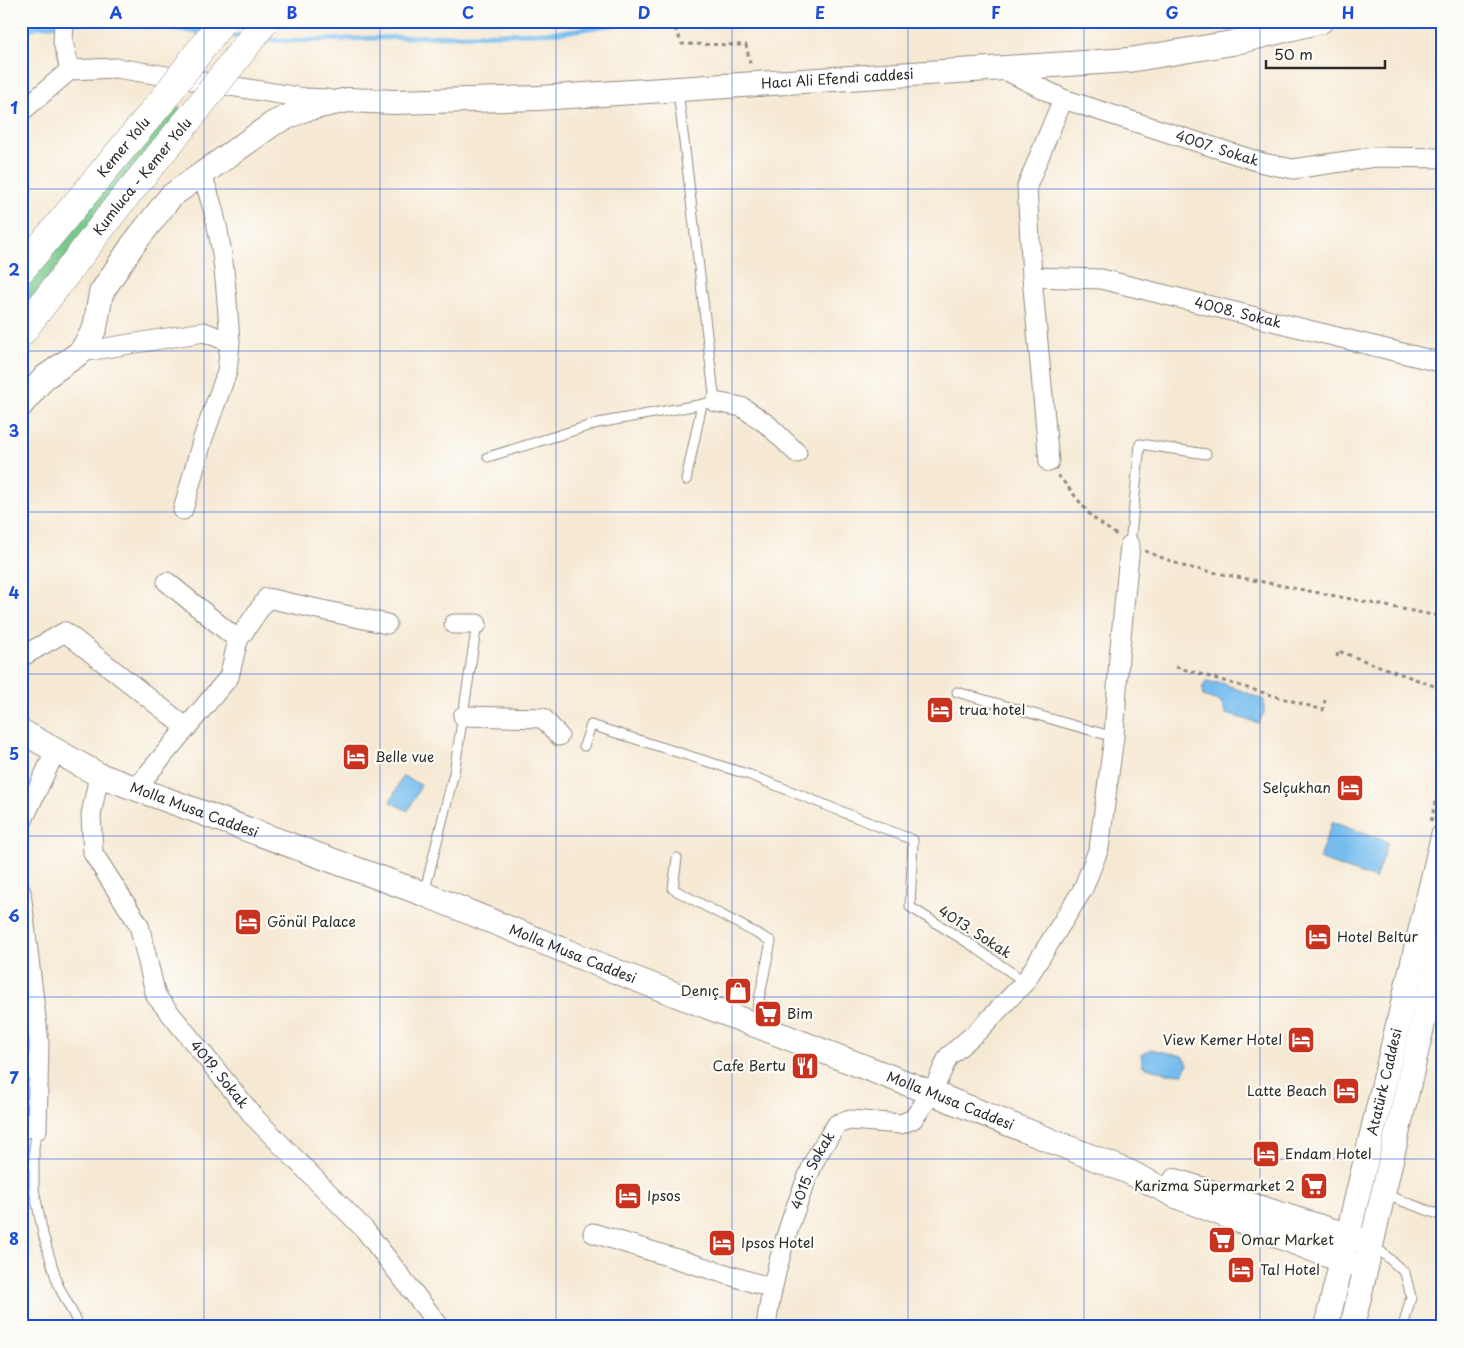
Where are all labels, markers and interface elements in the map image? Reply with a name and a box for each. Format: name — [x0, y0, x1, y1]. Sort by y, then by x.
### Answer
text: A — [110, 0, 123, 24]
text: B — [287, 0, 298, 24]
text: C — [462, 0, 474, 24]
text: D — [638, 0, 650, 24]
text: E — [815, 0, 825, 24]
text: F — [991, 0, 1001, 24]
text: G — [1165, 0, 1179, 24]
text: H — [1342, 0, 1354, 24]
scale bar — [1266, 38, 1385, 70]
text: 50 m — [1274, 42, 1313, 65]
street label: Hacı Ali Efendi caddesi — [760, 63, 914, 94]
text: 1 — [10, 95, 18, 119]
street label: Kemer Yolu — [92, 112, 155, 182]
street label: Kumluca - Kemer Yolu — [88, 113, 196, 240]
street label: 4007. Sokak — [1173, 125, 1262, 171]
text: 2 — [8, 257, 20, 281]
street label: 4008. Sokak — [1192, 291, 1284, 333]
text: 3 — [9, 418, 19, 442]
text: 4 — [9, 580, 20, 604]
hotel icon: trua hotel — [925, 695, 955, 725]
place label: trua hotel — [959, 699, 1025, 720]
text: 5 — [9, 741, 19, 765]
hotel icon: Belle vue — [341, 742, 371, 772]
place label: Belle vue — [375, 746, 434, 767]
hotel icon: Selçukhan — [1335, 773, 1365, 803]
street label: Molla Musa Caddesi — [127, 776, 262, 843]
place label: Selçukhan — [1262, 777, 1331, 798]
street label: 4013. Sokak — [935, 900, 1016, 963]
text: 6 — [8, 903, 20, 927]
hotel icon: Gönül Palace — [233, 907, 263, 937]
place label: Gönül Palace — [267, 911, 356, 932]
street label: Molla Musa Caddesi — [506, 918, 640, 988]
hotel icon: Hotel Beltur — [1303, 922, 1333, 952]
place label: Hotel Beltur — [1337, 926, 1418, 947]
shop icon: Denıç — [723, 976, 753, 1006]
place label: Denıç — [681, 980, 719, 1001]
supermarket icon: Bim — [753, 999, 783, 1029]
place label: Bim — [787, 1003, 813, 1024]
hotel icon: View Kemer Hotel — [1286, 1025, 1316, 1055]
street label: Atatürk Caddesi — [1361, 1026, 1407, 1137]
place label: View Kemer Hotel — [1163, 1029, 1282, 1050]
street label: 4019. Sokak — [186, 1035, 254, 1113]
restaurant icon: Cafe Bertu — [790, 1051, 820, 1081]
place label: Cafe Bertu — [713, 1055, 786, 1076]
text: 7 — [9, 1065, 19, 1089]
street label: Molla Musa Caddesi — [884, 1066, 1017, 1135]
hotel icon: Latte Beach — [1331, 1076, 1361, 1106]
place label: Latte Beach — [1247, 1080, 1327, 1101]
street label: 4015. Sokak — [785, 1127, 839, 1212]
hotel icon: Endam Hotel — [1251, 1139, 1281, 1169]
place label: Endam Hotel — [1285, 1143, 1372, 1164]
supermarket icon: Karizma Süpermarket 2 — [1299, 1171, 1329, 1201]
place label: Karizma Süpermarket 2 — [1134, 1175, 1295, 1196]
hotel icon: Ipsos — [613, 1181, 643, 1211]
place label: Ipsos — [647, 1185, 680, 1206]
supermarket icon: Omar Market — [1207, 1225, 1237, 1255]
text: 8 — [9, 1226, 19, 1250]
hotel icon: Ipsos Hotel — [707, 1228, 737, 1258]
place label: Omar Market — [1241, 1229, 1334, 1250]
place label: Ipsos Hotel — [741, 1232, 814, 1253]
hotel icon: Tal Hotel — [1226, 1255, 1256, 1285]
place label: Tal Hotel — [1260, 1259, 1320, 1280]

